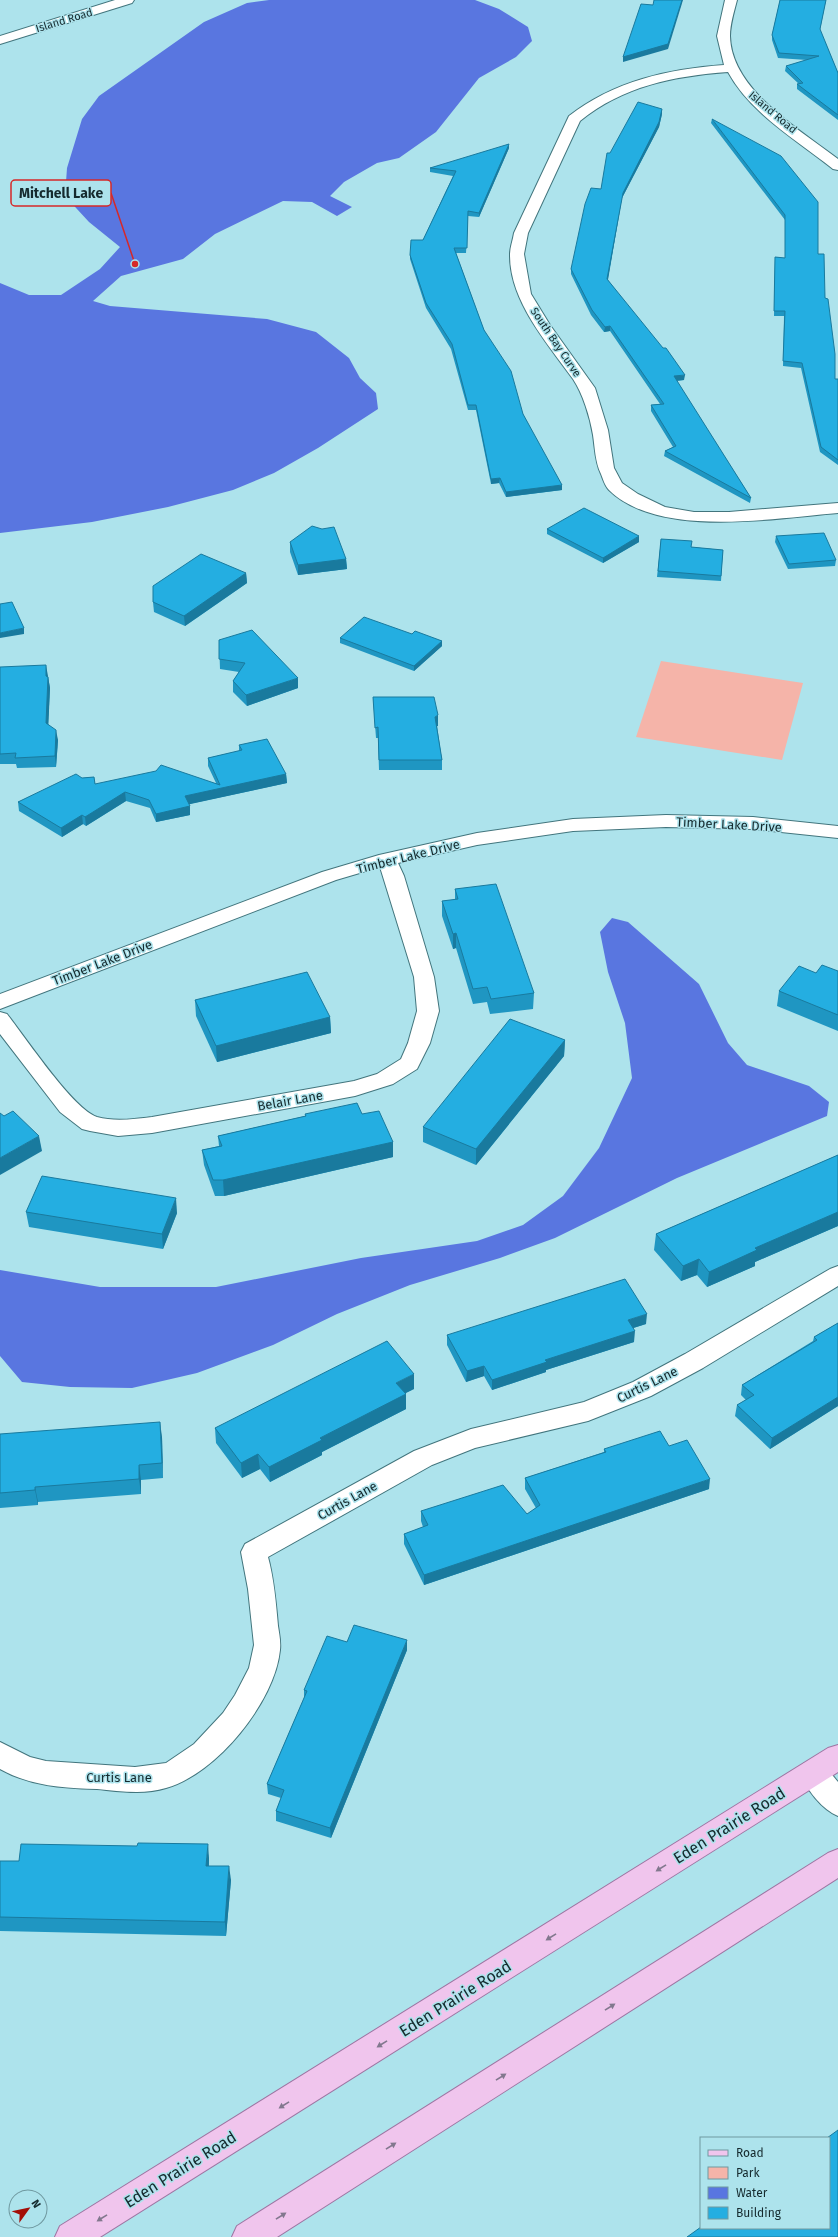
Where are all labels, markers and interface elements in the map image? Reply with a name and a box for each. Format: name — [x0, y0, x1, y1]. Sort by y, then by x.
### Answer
street label: Island Road — [34, 6, 94, 35]
street label: Island Road — [746, 88, 799, 136]
callout: Mitchell Lake — [11, 180, 111, 206]
text: Mitchell Lake — [19, 185, 103, 202]
street label: South Bay Curve — [528, 305, 584, 379]
street label: Timber Lake Drive — [676, 814, 782, 835]
street label: Timber Lake Drive — [355, 836, 461, 877]
street label: Timber Lake Drive — [50, 937, 154, 988]
street label: Belair Lane — [256, 1087, 324, 1114]
street label: Curtis Lane — [614, 1363, 680, 1406]
street label: Curtis Lane — [315, 1478, 380, 1523]
street label: Curtis Lane — [86, 1770, 152, 1785]
street label: Eden Prairie Road — [670, 1783, 789, 1868]
one-way arrow — [656, 1864, 666, 1872]
one-way arrow — [545, 1934, 557, 1941]
street label: Eden Prairie Road — [396, 1956, 515, 2041]
one-way arrow — [605, 2003, 615, 2011]
one-way arrow — [377, 2040, 387, 2048]
one-way arrow — [495, 2073, 506, 2080]
one-way arrow — [278, 2102, 290, 2109]
street label: Eden Prairie Road — [121, 2127, 240, 2212]
legend — [700, 2137, 830, 2229]
one-way arrow — [385, 2143, 397, 2150]
text: Road — [736, 2146, 764, 2160]
text: Park — [736, 2166, 760, 2180]
text: Water — [736, 2186, 768, 2200]
north arrow — [8, 2189, 48, 2229]
text: N — [29, 2197, 43, 2210]
text: Building — [736, 2206, 782, 2220]
one-way arrow — [276, 2212, 286, 2220]
one-way arrow — [97, 2214, 107, 2222]

